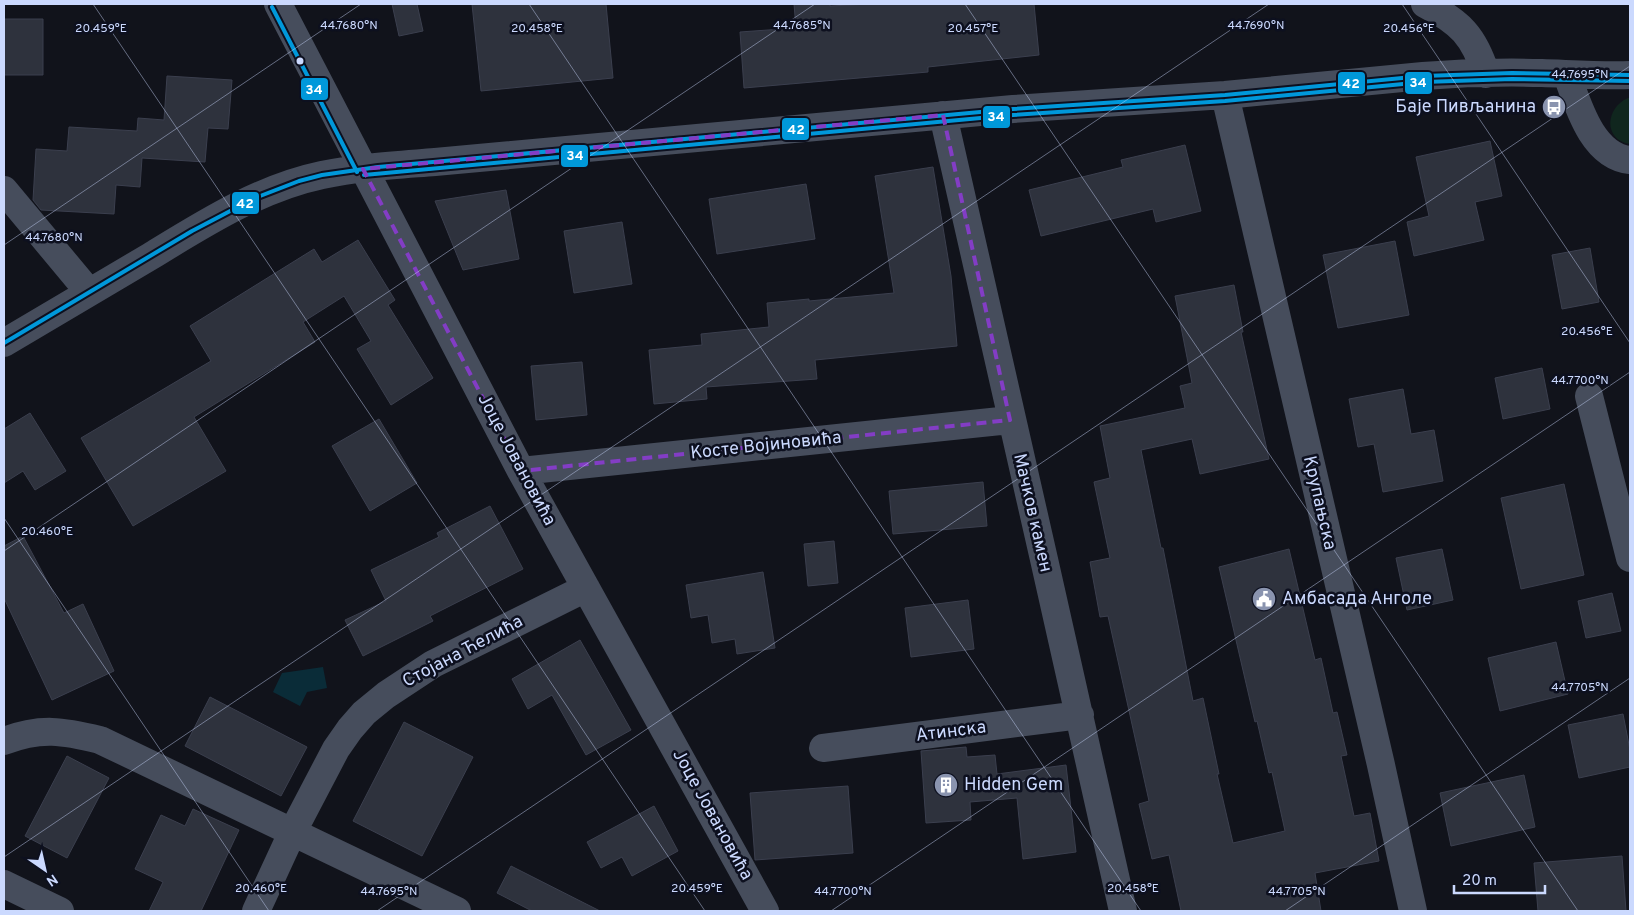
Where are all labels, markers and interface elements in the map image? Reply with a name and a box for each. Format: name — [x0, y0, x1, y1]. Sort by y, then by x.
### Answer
text: 44.7680°N — [320, 18, 378, 34]
text: 44.7685°N — [773, 18, 831, 34]
text: 44.7690°N — [1228, 18, 1284, 34]
text: 20.459°E — [75, 21, 127, 37]
text: 20.458°E — [511, 21, 563, 37]
text: 20.457°E — [948, 21, 998, 37]
text: 20.456°E — [1383, 21, 1435, 37]
unlabelled marker — [295, 56, 305, 66]
text: 44.7695°N — [1552, 67, 1608, 83]
line badge: 42 — [1337, 71, 1366, 95]
line badge: 34 — [1404, 71, 1433, 95]
text: 34 — [1409, 75, 1427, 92]
text: 42 — [1342, 76, 1360, 93]
line badge: 34 — [300, 77, 329, 101]
text: 34 — [305, 82, 323, 99]
bus stop icon: Баје Пивљанина — [1541, 94, 1567, 120]
place label: Баје Пивљанина — [1395, 96, 1536, 119]
line badge: 34 — [982, 105, 1011, 129]
text: 34 — [987, 109, 1005, 126]
line badge: 42 — [781, 117, 810, 141]
text: 42 — [787, 122, 805, 139]
line badge: 34 — [560, 144, 589, 168]
text: 34 — [566, 148, 584, 165]
line badge: 42 — [231, 191, 260, 215]
text: 42 — [236, 196, 254, 213]
text: 44.7680°N — [25, 230, 83, 246]
text: 20.456°E — [1561, 324, 1613, 340]
text: 44.7700°N — [1551, 373, 1609, 389]
street label: Јоце Јовановића — [472, 390, 560, 530]
street label: Косте Војиновића — [689, 427, 843, 465]
street label: Мачков камен — [1007, 451, 1057, 575]
street label: Крупањска — [1297, 454, 1341, 552]
text: 20.460°E — [21, 524, 73, 540]
public building icon: Амбасада Анголе — [1251, 586, 1277, 612]
place label: Амбасада Анголе — [1282, 588, 1432, 611]
street label: Стојана Ћелића — [399, 611, 527, 693]
text: 44.7705°N — [1551, 680, 1609, 696]
street label: Атинска — [915, 716, 987, 748]
street label: Јоце Јовановића — [666, 745, 758, 885]
building icon: Hidden Gem — [933, 772, 959, 798]
place label: Hidden Gem — [964, 774, 1063, 797]
north arrow — [20, 845, 70, 895]
scale bar — [1454, 862, 1545, 894]
text: N — [43, 870, 60, 889]
text: 20 m — [1462, 872, 1497, 891]
text: 20.460°E — [235, 881, 287, 897]
text: 20.459°E — [671, 881, 723, 897]
text: 20.458°E — [1107, 881, 1159, 897]
text: 44.7695°N — [361, 884, 417, 900]
text: 44.7700°N — [814, 884, 872, 900]
text: 44.7705°N — [1268, 884, 1326, 900]

